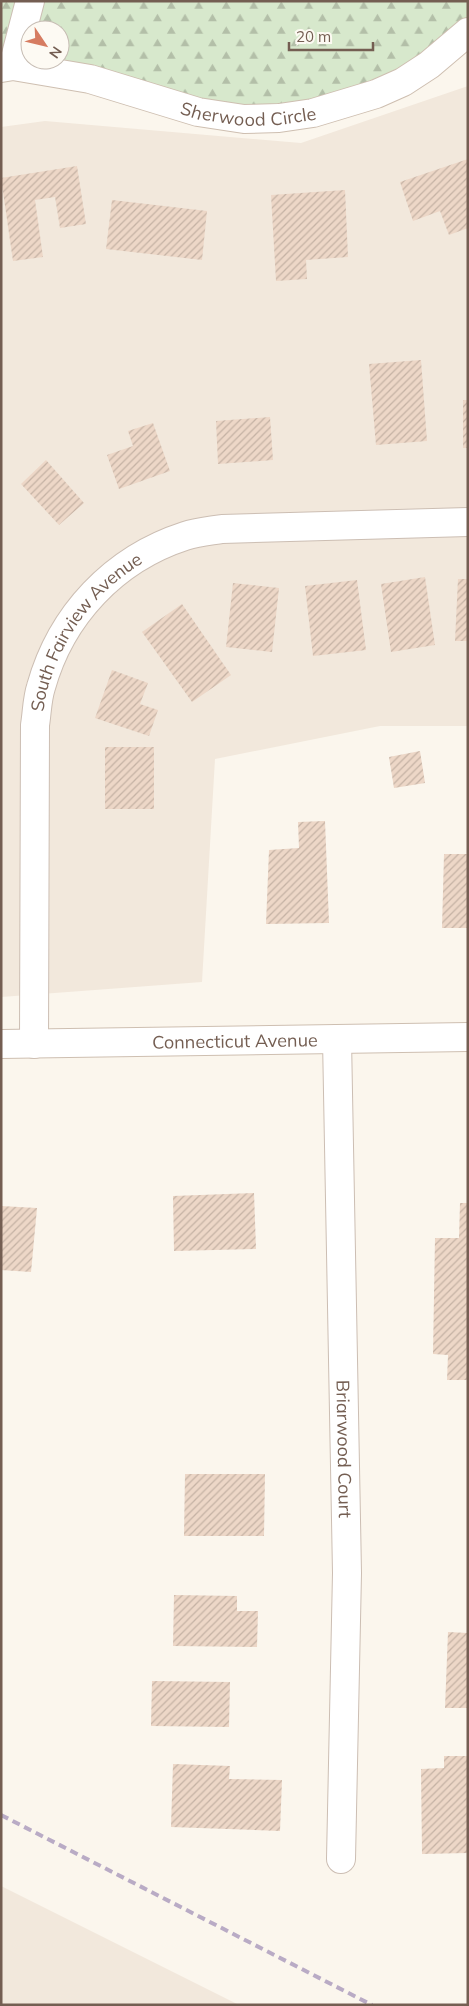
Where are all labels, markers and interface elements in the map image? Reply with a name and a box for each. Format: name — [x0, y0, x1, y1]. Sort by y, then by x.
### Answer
north arrow — [20, 20, 70, 70]
scale bar — [289, 20, 373, 52]
text: 20 m — [296, 27, 331, 46]
text: N — [45, 43, 66, 62]
street label: Sherwood Circle — [178, 96, 318, 130]
street label: South Fairview Avenue — [25, 547, 146, 712]
street label: Connecticut Avenue — [152, 1028, 318, 1053]
street label: Briarwood Court — [332, 1380, 357, 1518]

